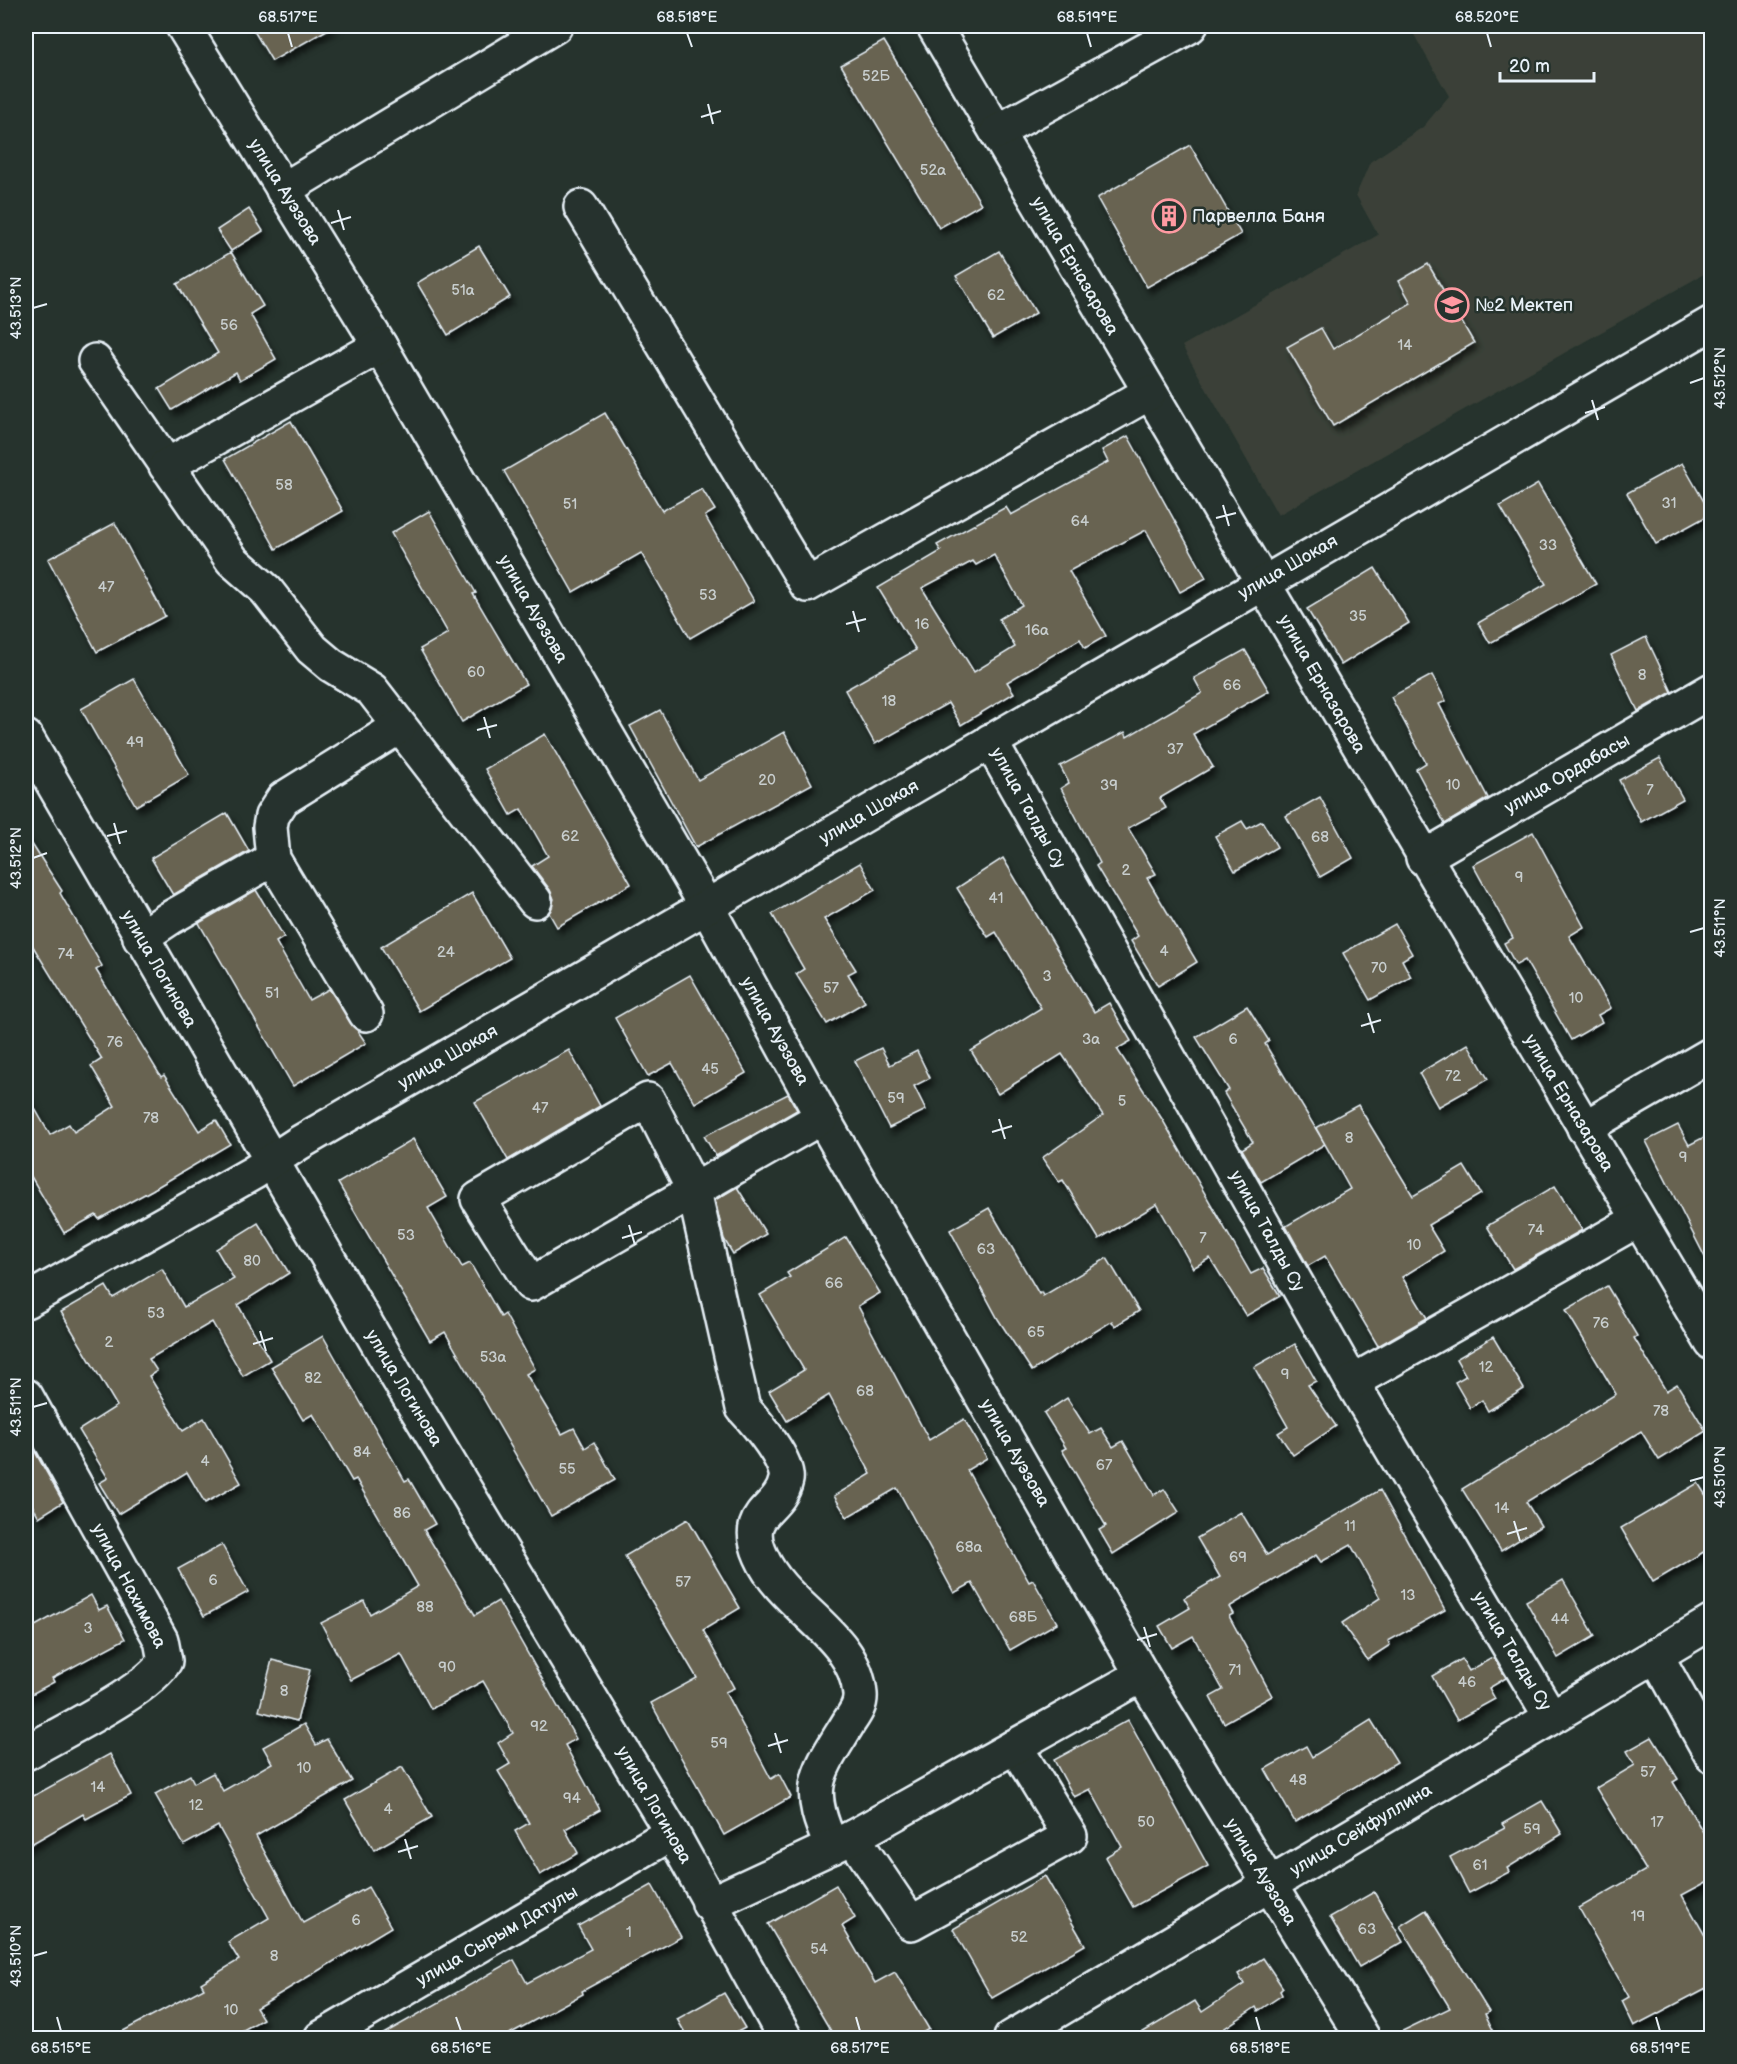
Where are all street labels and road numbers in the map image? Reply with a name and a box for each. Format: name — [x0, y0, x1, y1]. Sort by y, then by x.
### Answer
street label: улица Ауэзова — [244, 135, 326, 249]
street label: улица Ерназарова — [1027, 193, 1123, 339]
street label: улица Шокая — [1235, 530, 1341, 604]
street label: улица Ауэзова — [494, 551, 573, 667]
street label: улица Ерназарова — [1274, 611, 1370, 757]
street label: улица Ордабасы — [1501, 730, 1633, 818]
street label: улица Талды Су — [986, 744, 1070, 873]
street label: улица Шокая — [816, 775, 922, 849]
street label: улица Логинова — [117, 906, 201, 1032]
street label: улица Ауэзова — [736, 973, 814, 1089]
street label: улица Шокая — [395, 1020, 501, 1094]
street label: улица Ерназарова — [1520, 1031, 1618, 1176]
street label: улица Талды Су — [1225, 1167, 1309, 1296]
street label: улица Логинова — [361, 1326, 447, 1450]
street label: улица Ауэзова — [976, 1395, 1055, 1511]
street label: улица Нахимова — [87, 1520, 171, 1652]
street label: улица Талды Су — [1468, 1588, 1556, 1715]
street label: улица Логинова — [612, 1742, 696, 1868]
street label: улица Сейфуллина — [1286, 1779, 1436, 1881]
street label: улица Ауэзова — [1221, 1815, 1301, 1930]
street label: улица Сырым Датулы — [413, 1881, 581, 1991]

